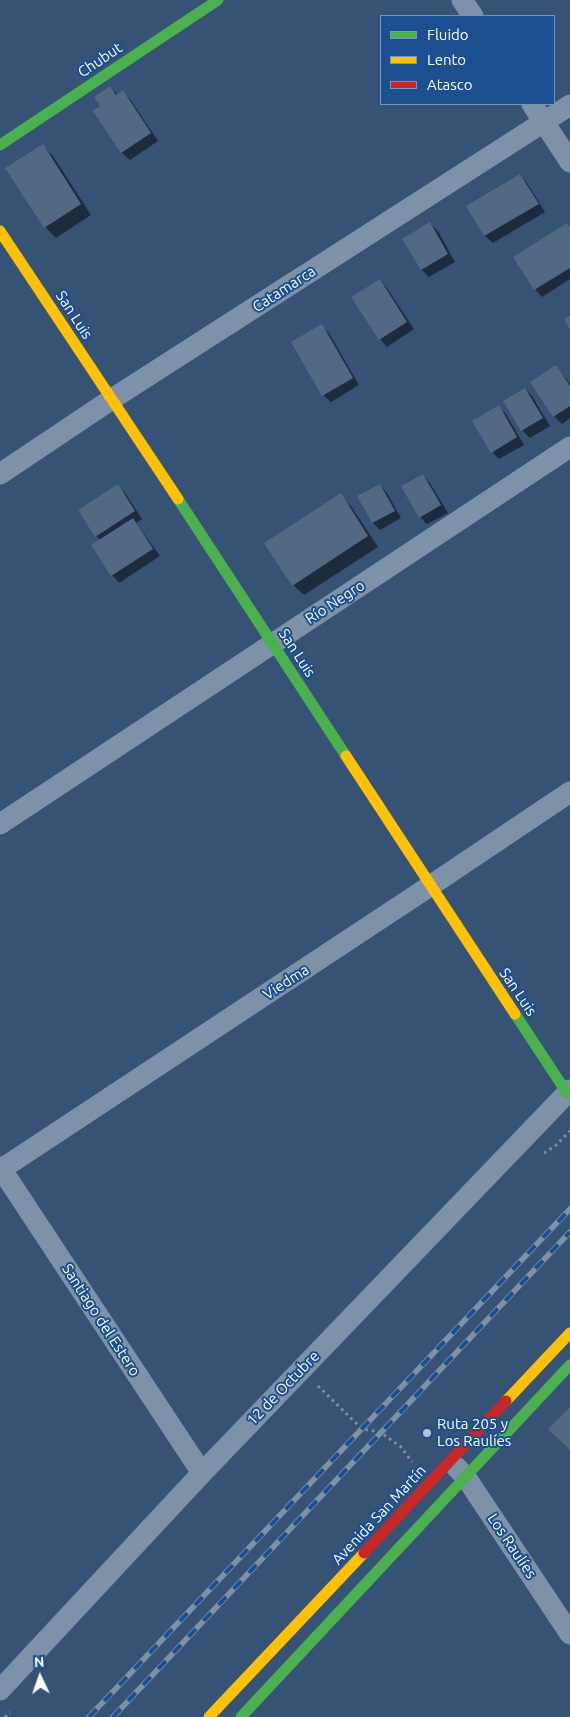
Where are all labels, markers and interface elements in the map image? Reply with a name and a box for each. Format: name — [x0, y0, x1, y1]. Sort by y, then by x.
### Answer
legend — [380, 15, 555, 105]
text: Fluido — [427, 26, 469, 43]
street label: Chubut — [74, 39, 126, 81]
text: Lento — [427, 51, 466, 68]
text: Atasco — [427, 76, 473, 93]
street label: Catamarca — [249, 262, 319, 316]
street label: San Luis — [52, 287, 96, 343]
street label: Río Negro — [302, 576, 368, 628]
street label: San Luis — [275, 625, 319, 681]
street label: Viedma — [260, 960, 312, 1004]
street label: San Luis — [495, 965, 541, 1019]
street label: Santiago del Estero — [58, 1261, 144, 1379]
street label: 12 de Octubre — [243, 1347, 323, 1429]
place label: Ruta 205 y Los Raulíes — [437, 1415, 511, 1450]
marker: Ruta 205 y Los Raulíes — [421, 1427, 433, 1439]
street label: Avenida San Martín — [328, 1462, 430, 1568]
street label: Los Raulíes — [484, 1510, 540, 1582]
north arrow — [15, 1652, 65, 1702]
text: N — [34, 1654, 45, 1670]

